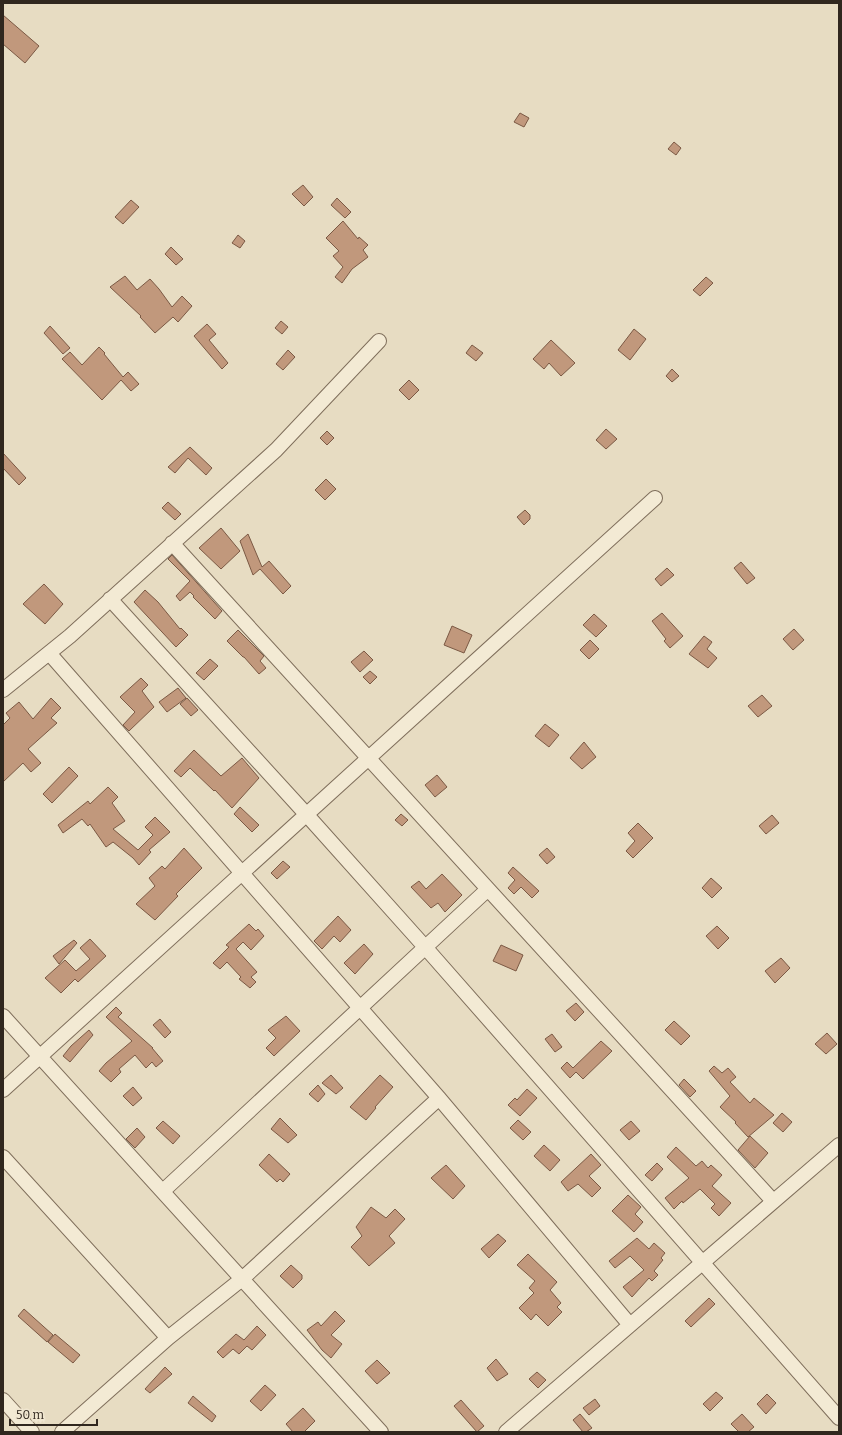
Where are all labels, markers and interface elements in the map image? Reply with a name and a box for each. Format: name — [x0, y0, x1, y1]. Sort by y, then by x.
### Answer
scale bar — [10, 1401, 97, 1427]
text: 50 m — [16, 1408, 45, 1422]

